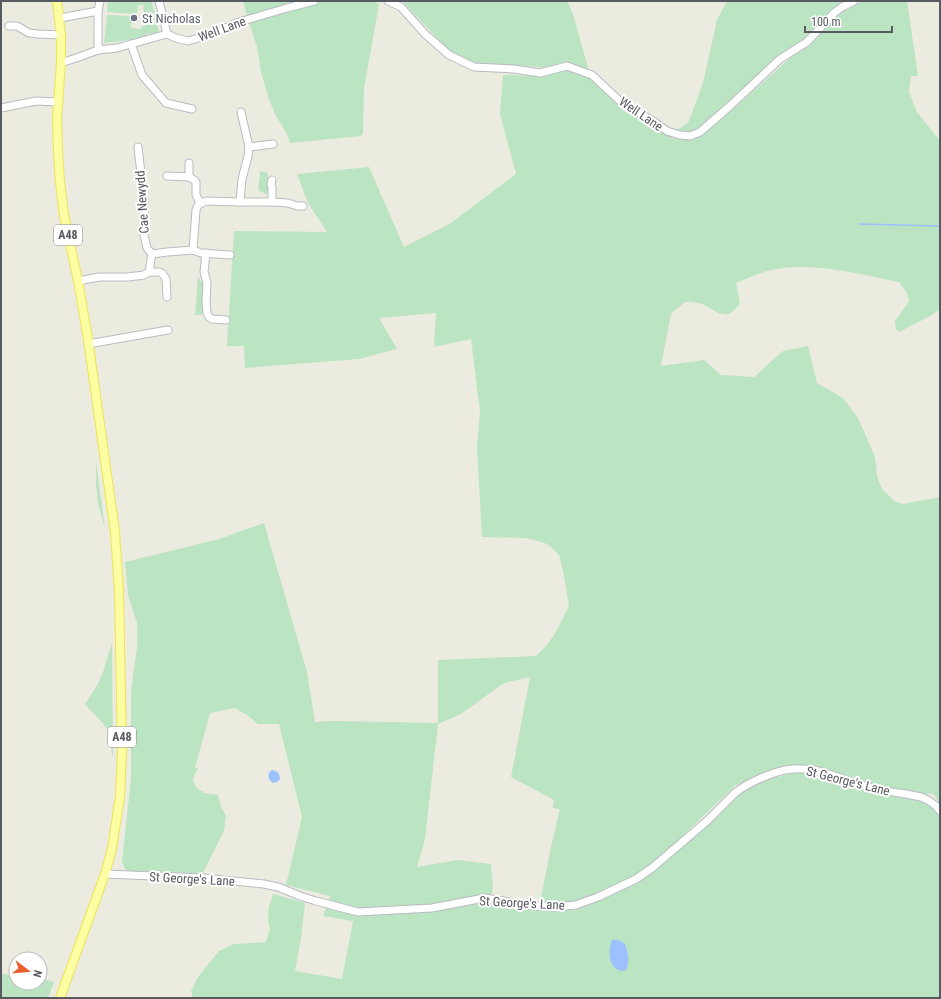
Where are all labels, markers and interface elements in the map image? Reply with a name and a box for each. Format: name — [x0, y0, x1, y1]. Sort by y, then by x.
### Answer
scale bar — [805, 8, 892, 34]
place label: St Nicholas — [142, 11, 201, 26]
marker: St Nicholas — [129, 13, 139, 23]
street label: Well Lane — [196, 13, 248, 45]
text: 100 m — [811, 15, 841, 29]
street label: Well Lane — [616, 94, 666, 134]
street label: Cae Newydd — [132, 170, 152, 234]
road number: A48 — [54, 225, 82, 245]
road number: A48 — [108, 727, 136, 747]
street label: St George's Lane — [805, 763, 891, 799]
street label: St George's Lane — [149, 869, 235, 889]
street label: St George's Lane — [479, 893, 565, 913]
north arrow — [8, 951, 48, 991]
text: N — [30, 969, 44, 979]

